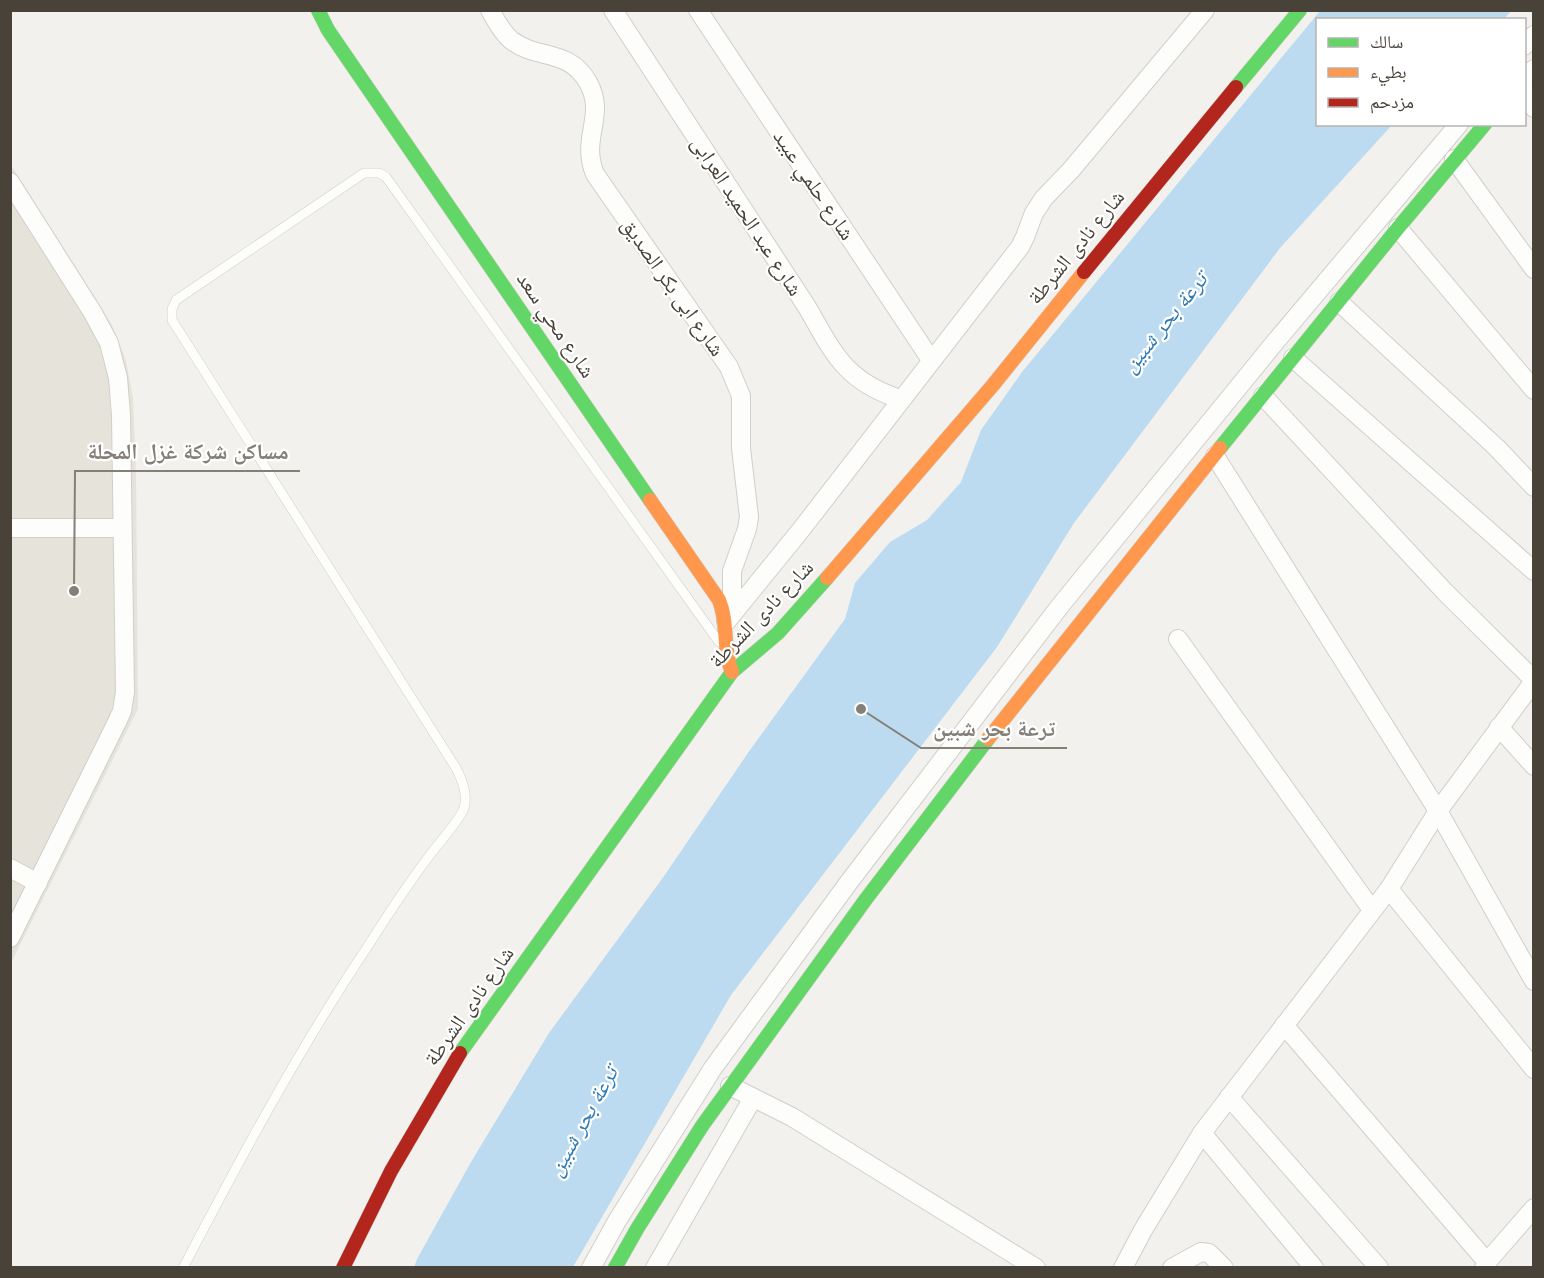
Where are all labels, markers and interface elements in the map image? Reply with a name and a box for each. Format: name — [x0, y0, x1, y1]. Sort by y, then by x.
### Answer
legend — [1316, 18, 1526, 126]
text: سالك — [1370, 32, 1403, 52]
text: بطيء — [1370, 62, 1407, 87]
text: مزدحم — [1370, 92, 1414, 114]
street label: شارع حلمي عبيد — [765, 125, 860, 247]
street label: شارع عبد الحميد العرابى — [686, 132, 808, 301]
street label: شارع نادى الشرطة — [1023, 185, 1130, 309]
street label: شارع ابى بكر الصديق — [616, 213, 730, 361]
water label: ترعة بحر شبين — [1117, 264, 1216, 378]
street label: شارع محي سعد — [508, 268, 600, 385]
callout: مساكن شركة غزل المحلة — [75, 431, 300, 471]
text: مساكن شركة غزل المحلة — [87, 439, 289, 465]
street label: شارع نادى الشرطة — [704, 555, 819, 673]
callout: ترعة بحر شبين — [921, 708, 1067, 748]
text: ترعة بحر شبين — [933, 716, 1055, 742]
street label: شارع نادى الشرطة — [419, 942, 520, 1071]
water label: ترعة بحر شبين — [542, 1058, 626, 1181]

